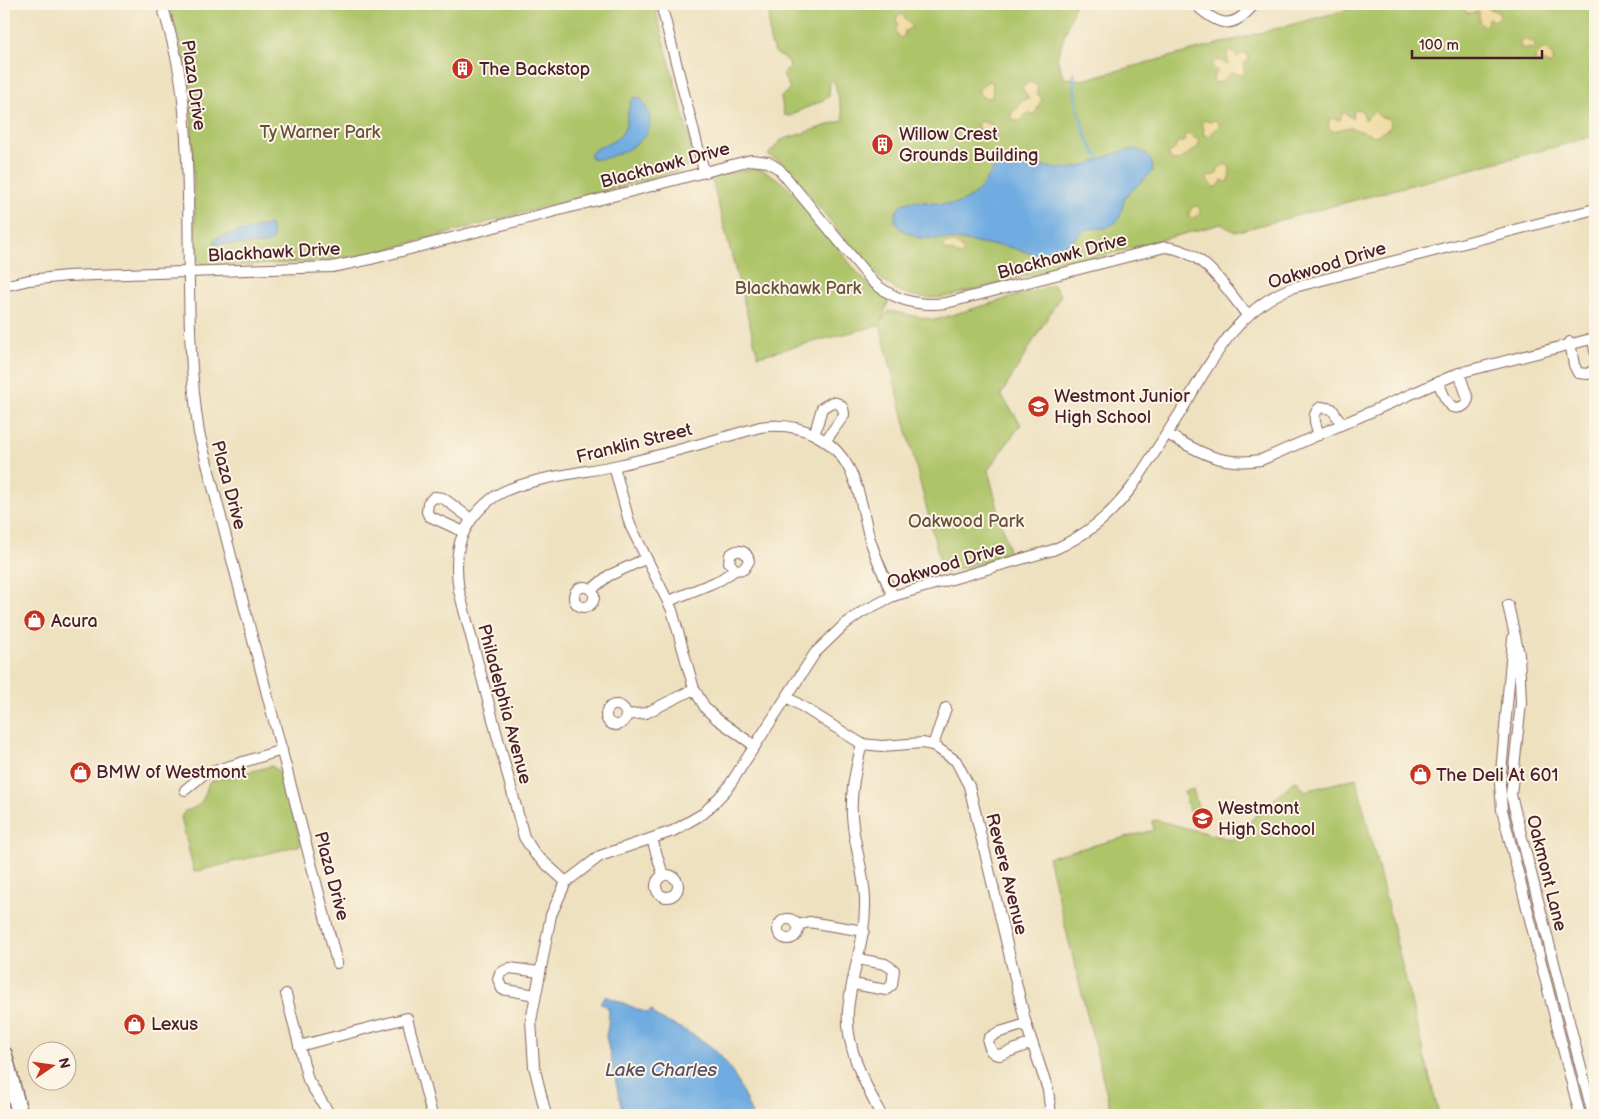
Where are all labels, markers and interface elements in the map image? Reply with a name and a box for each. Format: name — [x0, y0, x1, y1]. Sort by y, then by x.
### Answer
scale bar — [1412, 28, 1542, 60]
text: 100 m — [1419, 36, 1459, 55]
street label: Plaza Drive — [177, 38, 210, 132]
building icon: The Backstop — [451, 57, 475, 81]
place label: The Backstop — [479, 59, 590, 80]
park label: Ty Warner Park — [260, 122, 381, 143]
place label: Willow Crest Grounds Building — [899, 124, 1038, 166]
building icon: Willow Crest Grounds Building — [871, 132, 895, 156]
street label: Blackhawk Drive — [598, 138, 732, 193]
street label: Blackhawk Drive — [995, 229, 1129, 284]
street label: Oakwood Drive — [1266, 237, 1389, 293]
street label: Blackhawk Drive — [207, 239, 341, 266]
park label: Blackhawk Park — [735, 278, 862, 299]
place label: Westmont Junior High School — [1054, 386, 1190, 428]
school or university icon: Westmont Junior High School — [1026, 394, 1050, 418]
street label: Franklin Street — [574, 419, 695, 468]
street label: Plaza Drive — [207, 438, 251, 532]
park label: Oakwood Park — [908, 511, 1024, 532]
street label: Oakwood Drive — [885, 537, 1008, 593]
shop icon: Acura — [23, 609, 47, 633]
place label: Acura — [51, 611, 98, 632]
street label: Philadelphia Avenue — [473, 622, 536, 787]
shop icon: BMW of Westmont — [68, 760, 92, 784]
place label: BMW of Westmont — [96, 762, 247, 783]
shop icon: The Deli At 601 — [1408, 763, 1432, 787]
place label: The Deli At 601 — [1436, 765, 1558, 786]
place label: Westmont High School — [1218, 798, 1315, 840]
school or university icon: Westmont High School — [1190, 806, 1214, 830]
street label: Revere Avenue — [981, 811, 1032, 937]
street label: Oakmont Lane — [1522, 813, 1571, 934]
street label: Plaza Drive — [310, 829, 354, 923]
shop icon: Lexus — [123, 1012, 147, 1036]
place label: Lexus — [151, 1014, 198, 1035]
north arrow — [28, 1042, 78, 1092]
text: N — [55, 1056, 74, 1070]
water label: Lake Charles — [605, 1059, 718, 1082]

